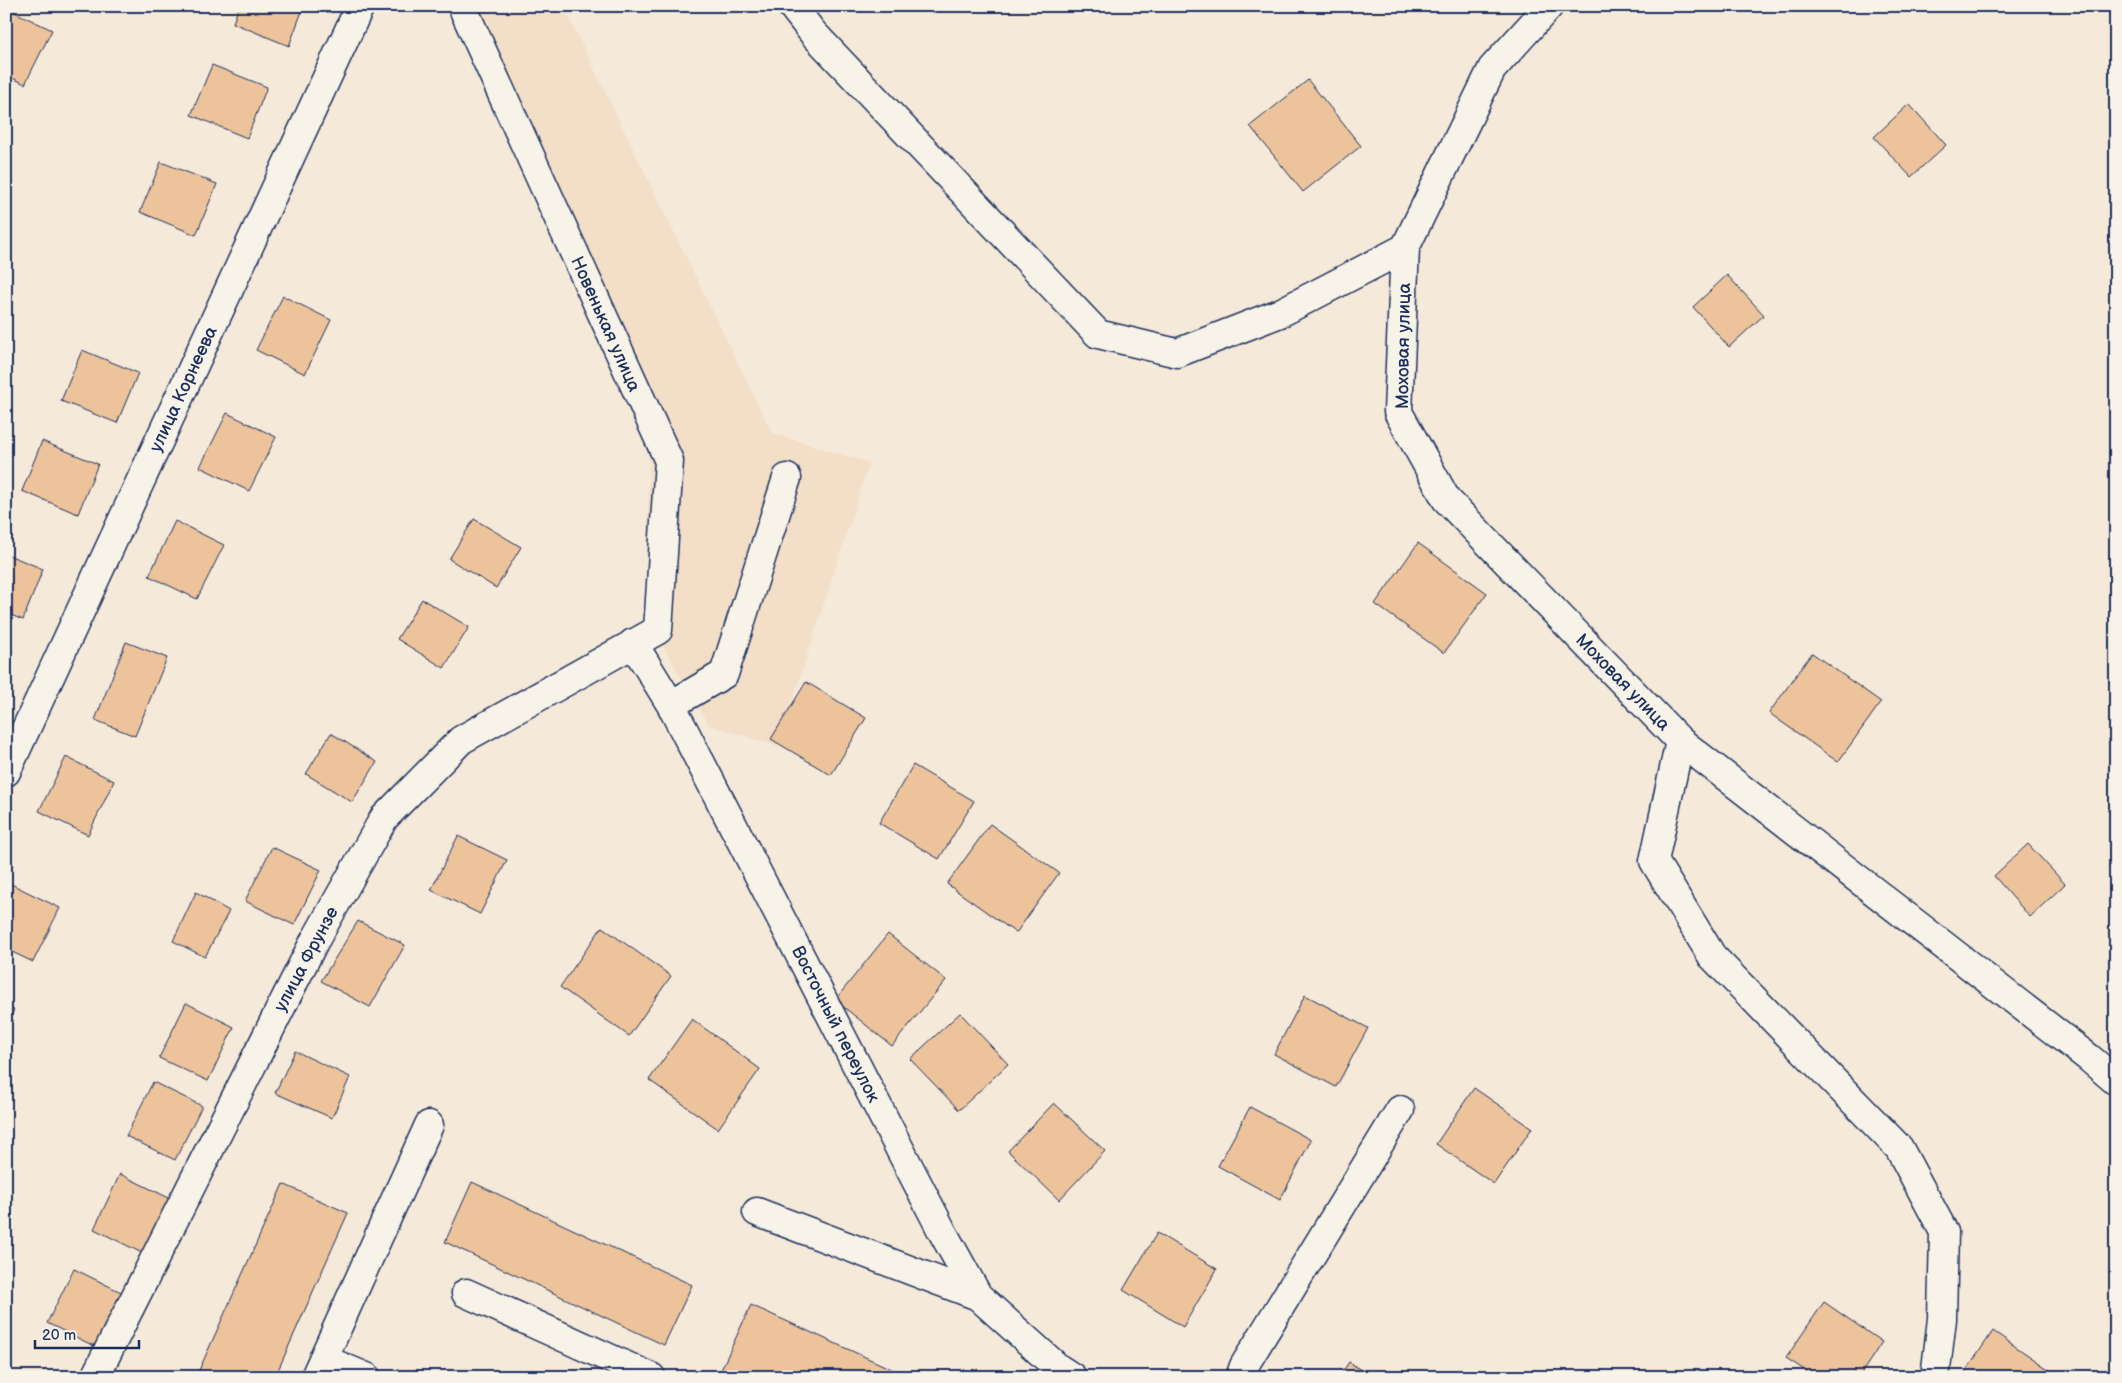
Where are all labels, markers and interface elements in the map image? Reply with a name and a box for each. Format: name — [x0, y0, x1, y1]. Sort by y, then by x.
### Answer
street label: Новенькая улица — [566, 253, 645, 395]
street label: Моховая улица — [1392, 282, 1415, 409]
street label: улица Корнеева — [145, 323, 222, 455]
street label: Моховая улица — [1571, 630, 1674, 735]
street label: улица Фрунзе — [270, 903, 343, 1015]
street label: Восточный переулок — [787, 942, 884, 1106]
scale bar — [35, 1318, 139, 1350]
text: 20 m — [42, 1326, 76, 1345]

